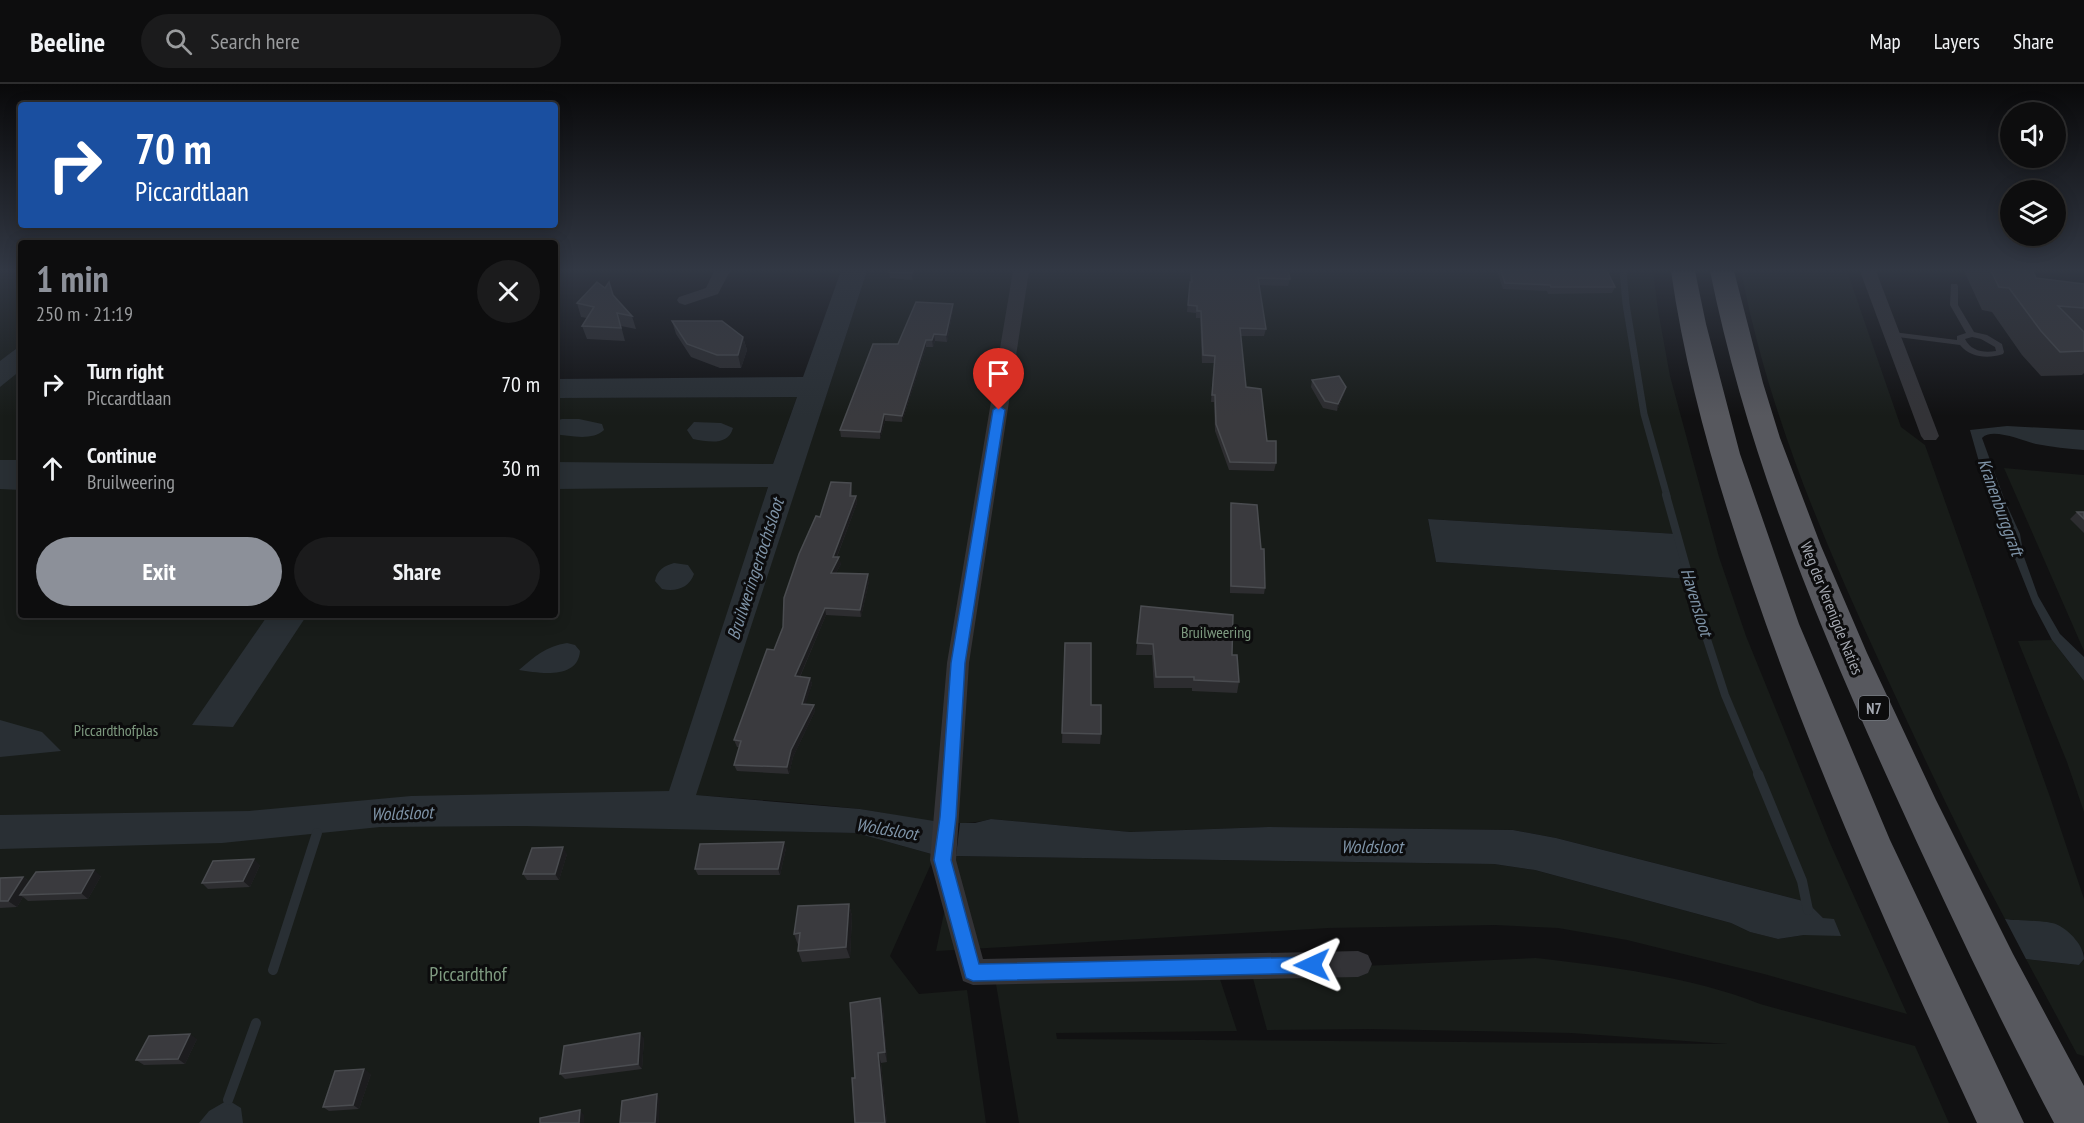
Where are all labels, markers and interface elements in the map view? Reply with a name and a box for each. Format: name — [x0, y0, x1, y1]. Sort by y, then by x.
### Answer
search box — [141, 14, 561, 68]
text: Beeline — [30, 23, 105, 60]
icon: search — [162, 25, 195, 58]
text: Search here — [210, 27, 300, 55]
text: Map — [1870, 28, 1901, 55]
text: Layers — [1934, 28, 1980, 55]
text: Share — [2013, 28, 2054, 55]
map controls — [2000, 102, 2066, 246]
button: sound — [2000, 102, 2066, 168]
text: 70 m — [135, 121, 212, 176]
icon: right — [36, 126, 114, 204]
text: Piccardtlaan — [135, 174, 249, 208]
button: layers — [2000, 180, 2066, 246]
text: 1 min — [36, 255, 109, 302]
button: close — [477, 260, 540, 323]
text: 250 m · 21:19 — [36, 301, 133, 327]
pin — [973, 348, 1024, 410]
text: Turn right — [87, 357, 164, 385]
icon: arrive — [982, 357, 1015, 390]
icon: right — [36, 368, 69, 401]
text: 70 m — [501, 370, 540, 398]
text: Piccardtlaan — [87, 385, 171, 411]
text: Continue — [87, 441, 157, 469]
icon: ahead — [36, 452, 69, 485]
text: 30 m — [501, 454, 540, 482]
water label: Kranenburggraft — [1973, 455, 2030, 561]
text: Bruilweering — [87, 469, 175, 495]
water label: Bruilweringertochtsloot — [721, 494, 789, 643]
button: Exit — [36, 537, 282, 606]
button: Share — [294, 537, 540, 606]
street label: Weg der Verenigde Naties — [1796, 539, 1868, 677]
water label: Havensloot — [1676, 565, 1719, 641]
park label: Bruilweering — [1181, 622, 1251, 642]
road number: N7 — [1859, 696, 1889, 720]
park label: Piccardthofplas — [74, 720, 158, 740]
water label: Woldsloot — [371, 800, 435, 826]
water label: Woldsloot — [855, 813, 921, 846]
water label: Woldsloot — [1341, 835, 1405, 858]
position arrow — [1280, 933, 1344, 997]
park label: Piccardthof — [429, 961, 507, 987]

